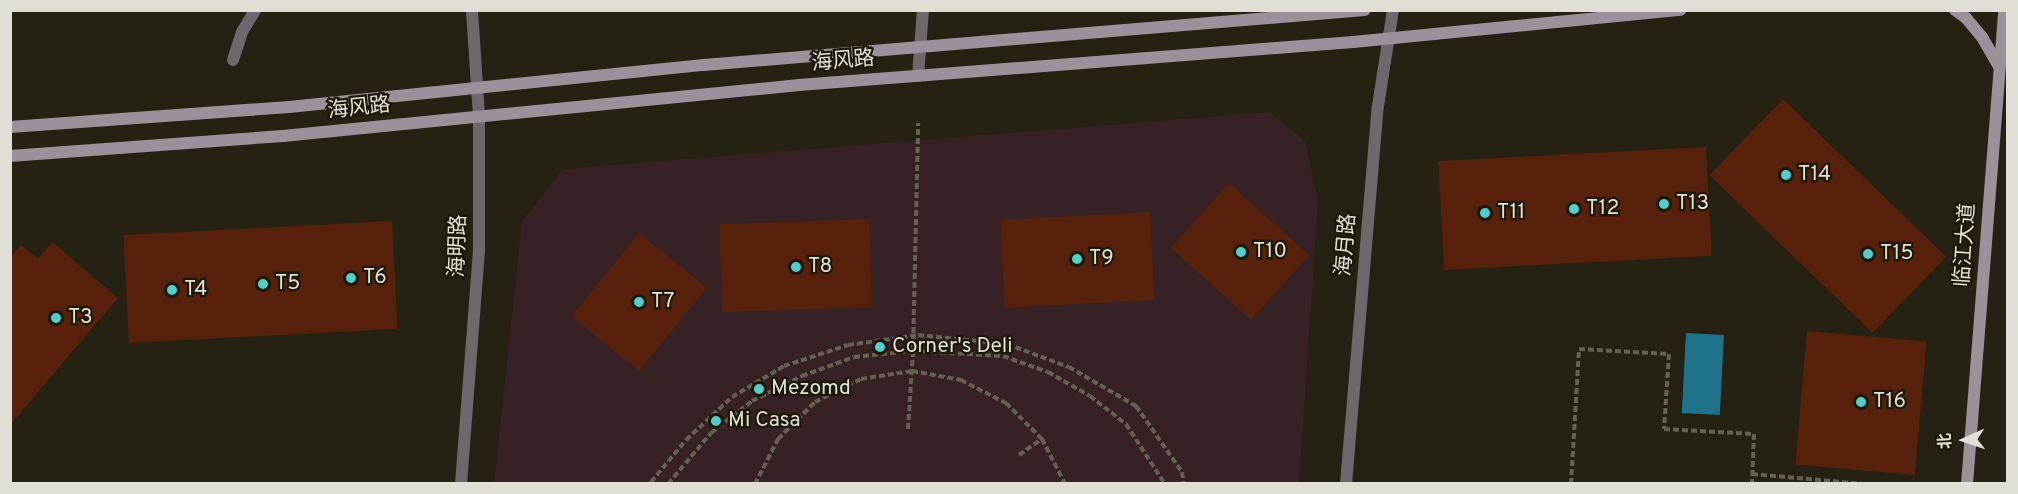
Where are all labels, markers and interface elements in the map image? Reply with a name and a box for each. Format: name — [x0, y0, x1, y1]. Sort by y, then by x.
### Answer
street label: 海风路 — [811, 47, 875, 77]
street label: 海风路 — [326, 93, 392, 125]
place label: T14 — [1798, 162, 1831, 188]
marker: T14 — [1779, 168, 1793, 182]
place label: T13 — [1676, 191, 1709, 217]
place label: T12 — [1586, 196, 1619, 222]
marker: T13 — [1657, 197, 1671, 211]
place label: T11 — [1497, 200, 1525, 226]
marker: T12 — [1567, 202, 1581, 216]
street label: 临江大道 — [1951, 202, 1981, 288]
marker: T11 — [1478, 206, 1492, 220]
street label: 海月路 — [1332, 213, 1362, 277]
street label: 海明路 — [445, 214, 473, 278]
place label: T10 — [1253, 239, 1287, 265]
place label: T15 — [1880, 241, 1913, 267]
marker: T10 — [1234, 245, 1248, 259]
place label: T9 — [1089, 246, 1114, 272]
marker: T15 — [1861, 247, 1875, 261]
marker: T9 — [1070, 252, 1084, 266]
place label: T8 — [808, 254, 832, 280]
marker: T8 — [789, 260, 803, 274]
place label: T6 — [363, 265, 387, 291]
place label: T5 — [275, 271, 300, 297]
marker: T6 — [344, 271, 358, 285]
place label: T4 — [184, 277, 207, 303]
marker: T5 — [256, 277, 270, 291]
marker: T4 — [165, 283, 179, 297]
place label: T7 — [651, 289, 675, 315]
marker: T7 — [632, 295, 646, 309]
place label: T3 — [68, 305, 93, 331]
marker: T3 — [49, 311, 63, 325]
place label: Corner's Deli — [892, 334, 1013, 360]
marker: Corner's Deli — [873, 340, 887, 354]
place label: Mezomd — [771, 376, 851, 402]
marker: Mezomd — [752, 382, 766, 396]
place label: T16 — [1873, 389, 1906, 415]
marker: T16 — [1854, 395, 1868, 409]
place label: Mi Casa — [728, 408, 800, 434]
north arrow — [1934, 410, 1994, 470]
marker: Mi Casa — [709, 414, 723, 428]
text: 北 — [1936, 432, 1956, 449]

